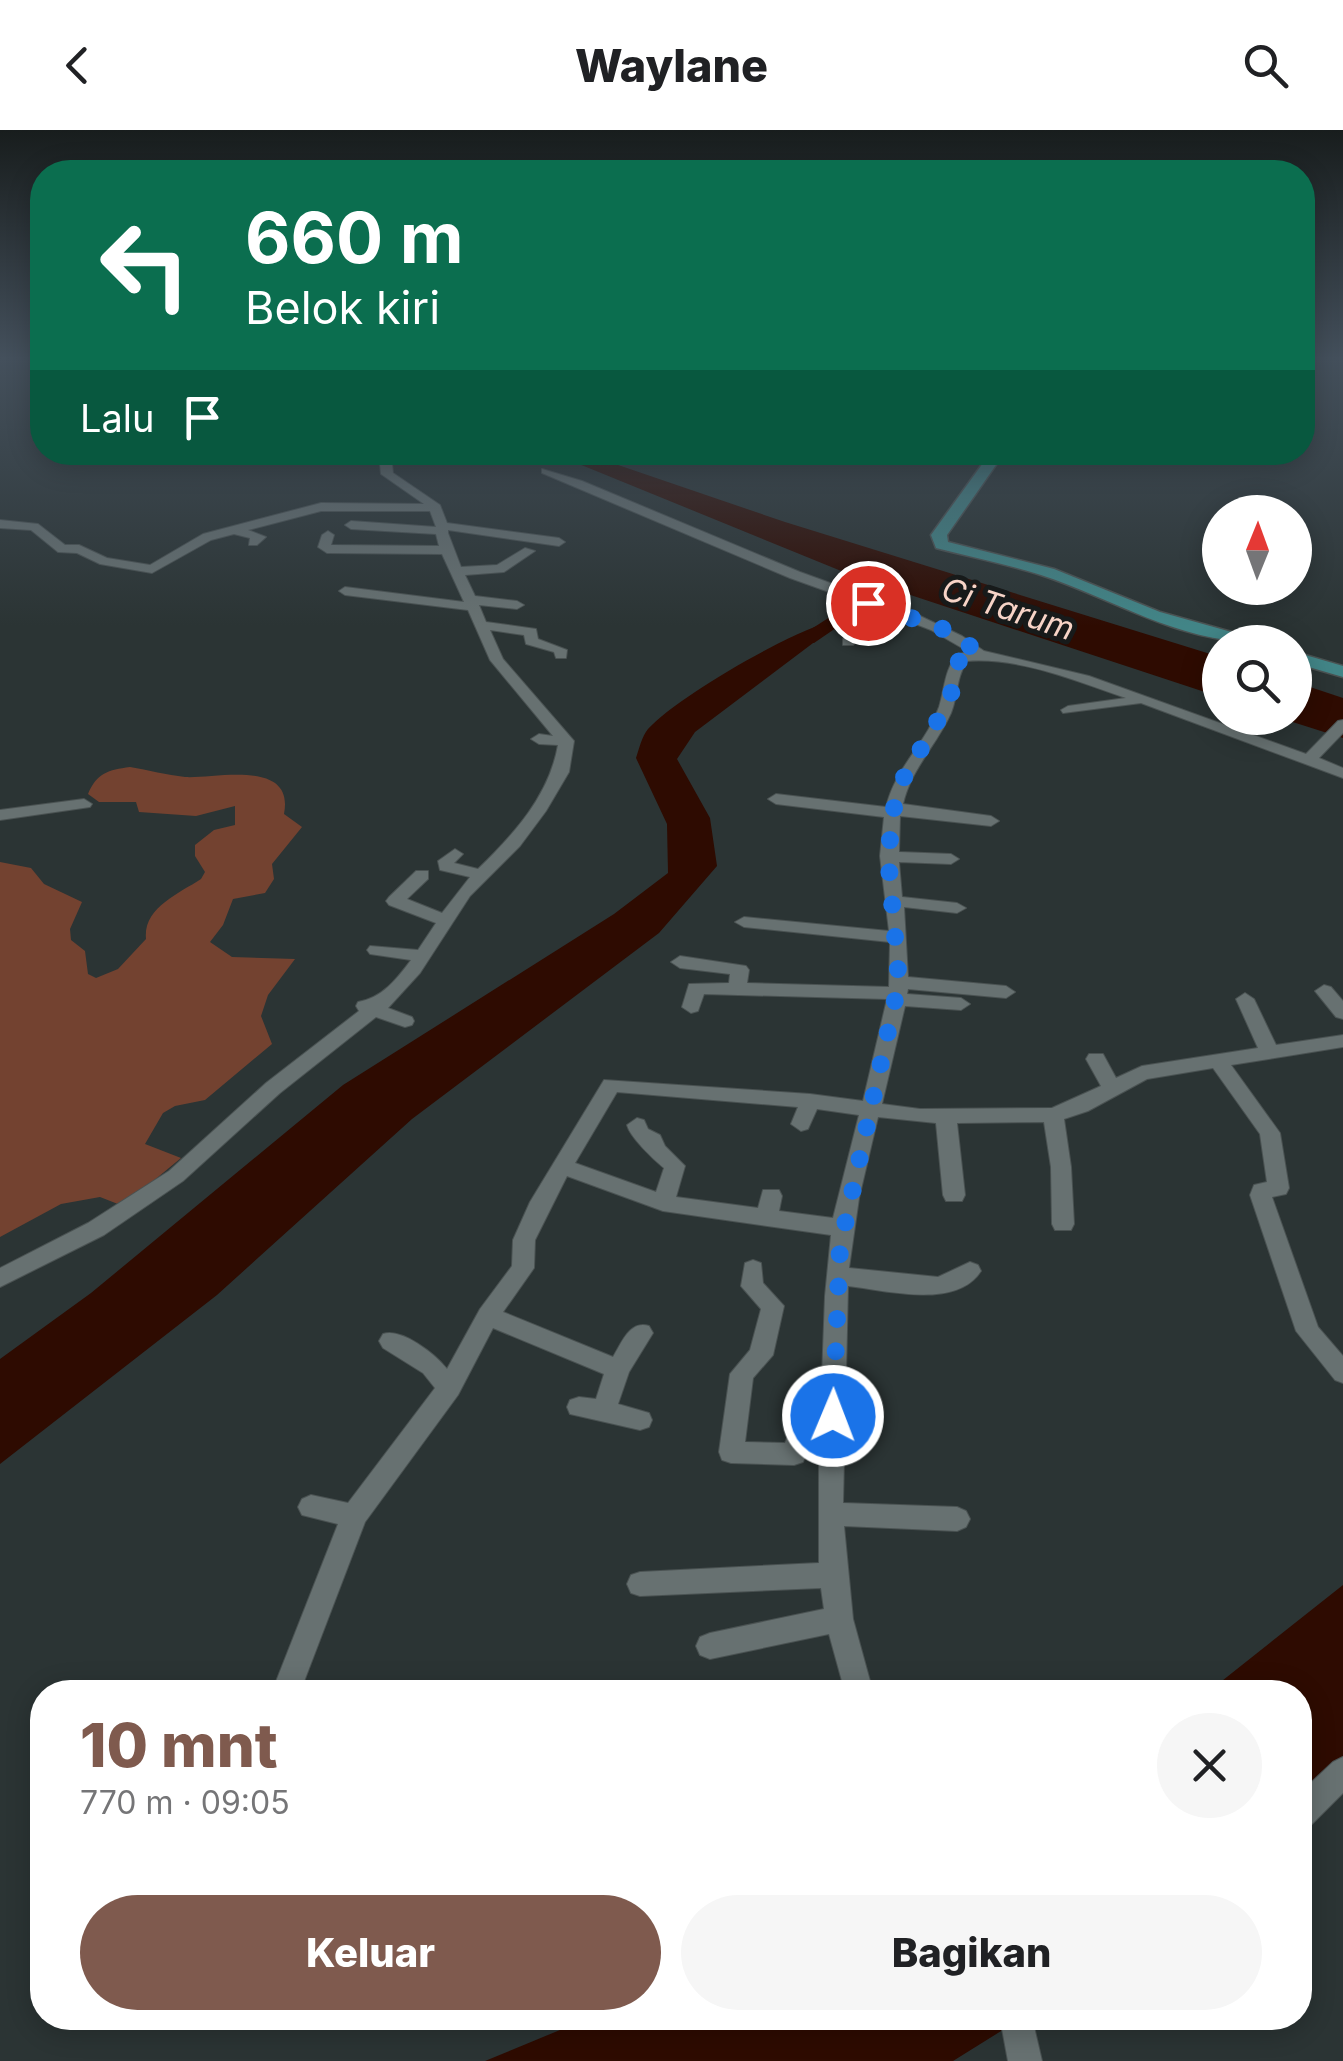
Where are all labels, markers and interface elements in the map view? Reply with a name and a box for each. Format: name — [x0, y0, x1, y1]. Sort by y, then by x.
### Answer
icon: back — [50, 38, 105, 93]
text: Waylane — [575, 38, 768, 93]
icon: search — [1238, 38, 1293, 93]
text: 660 m — [245, 195, 464, 280]
icon: left — [80, 200, 210, 330]
text: Belok kiri — [245, 280, 440, 335]
icon: arrive — [175, 390, 230, 445]
text: Lalu — [80, 395, 155, 441]
north arrow — [1202, 495, 1312, 605]
map controls — [1202, 495, 1312, 735]
pin — [826, 561, 911, 646]
water label: Ci Tarum — [937, 569, 1079, 648]
icon: arrive — [841, 576, 896, 631]
button: search — [1202, 625, 1312, 735]
position arrow — [781, 1364, 885, 1468]
text: 10 mnt — [80, 1709, 278, 1781]
button: close — [1157, 1713, 1262, 1818]
text: 770 m · 09:05 — [80, 1783, 290, 1822]
button: Keluar — [80, 1895, 661, 2010]
button: Bagikan — [681, 1895, 1262, 2010]

